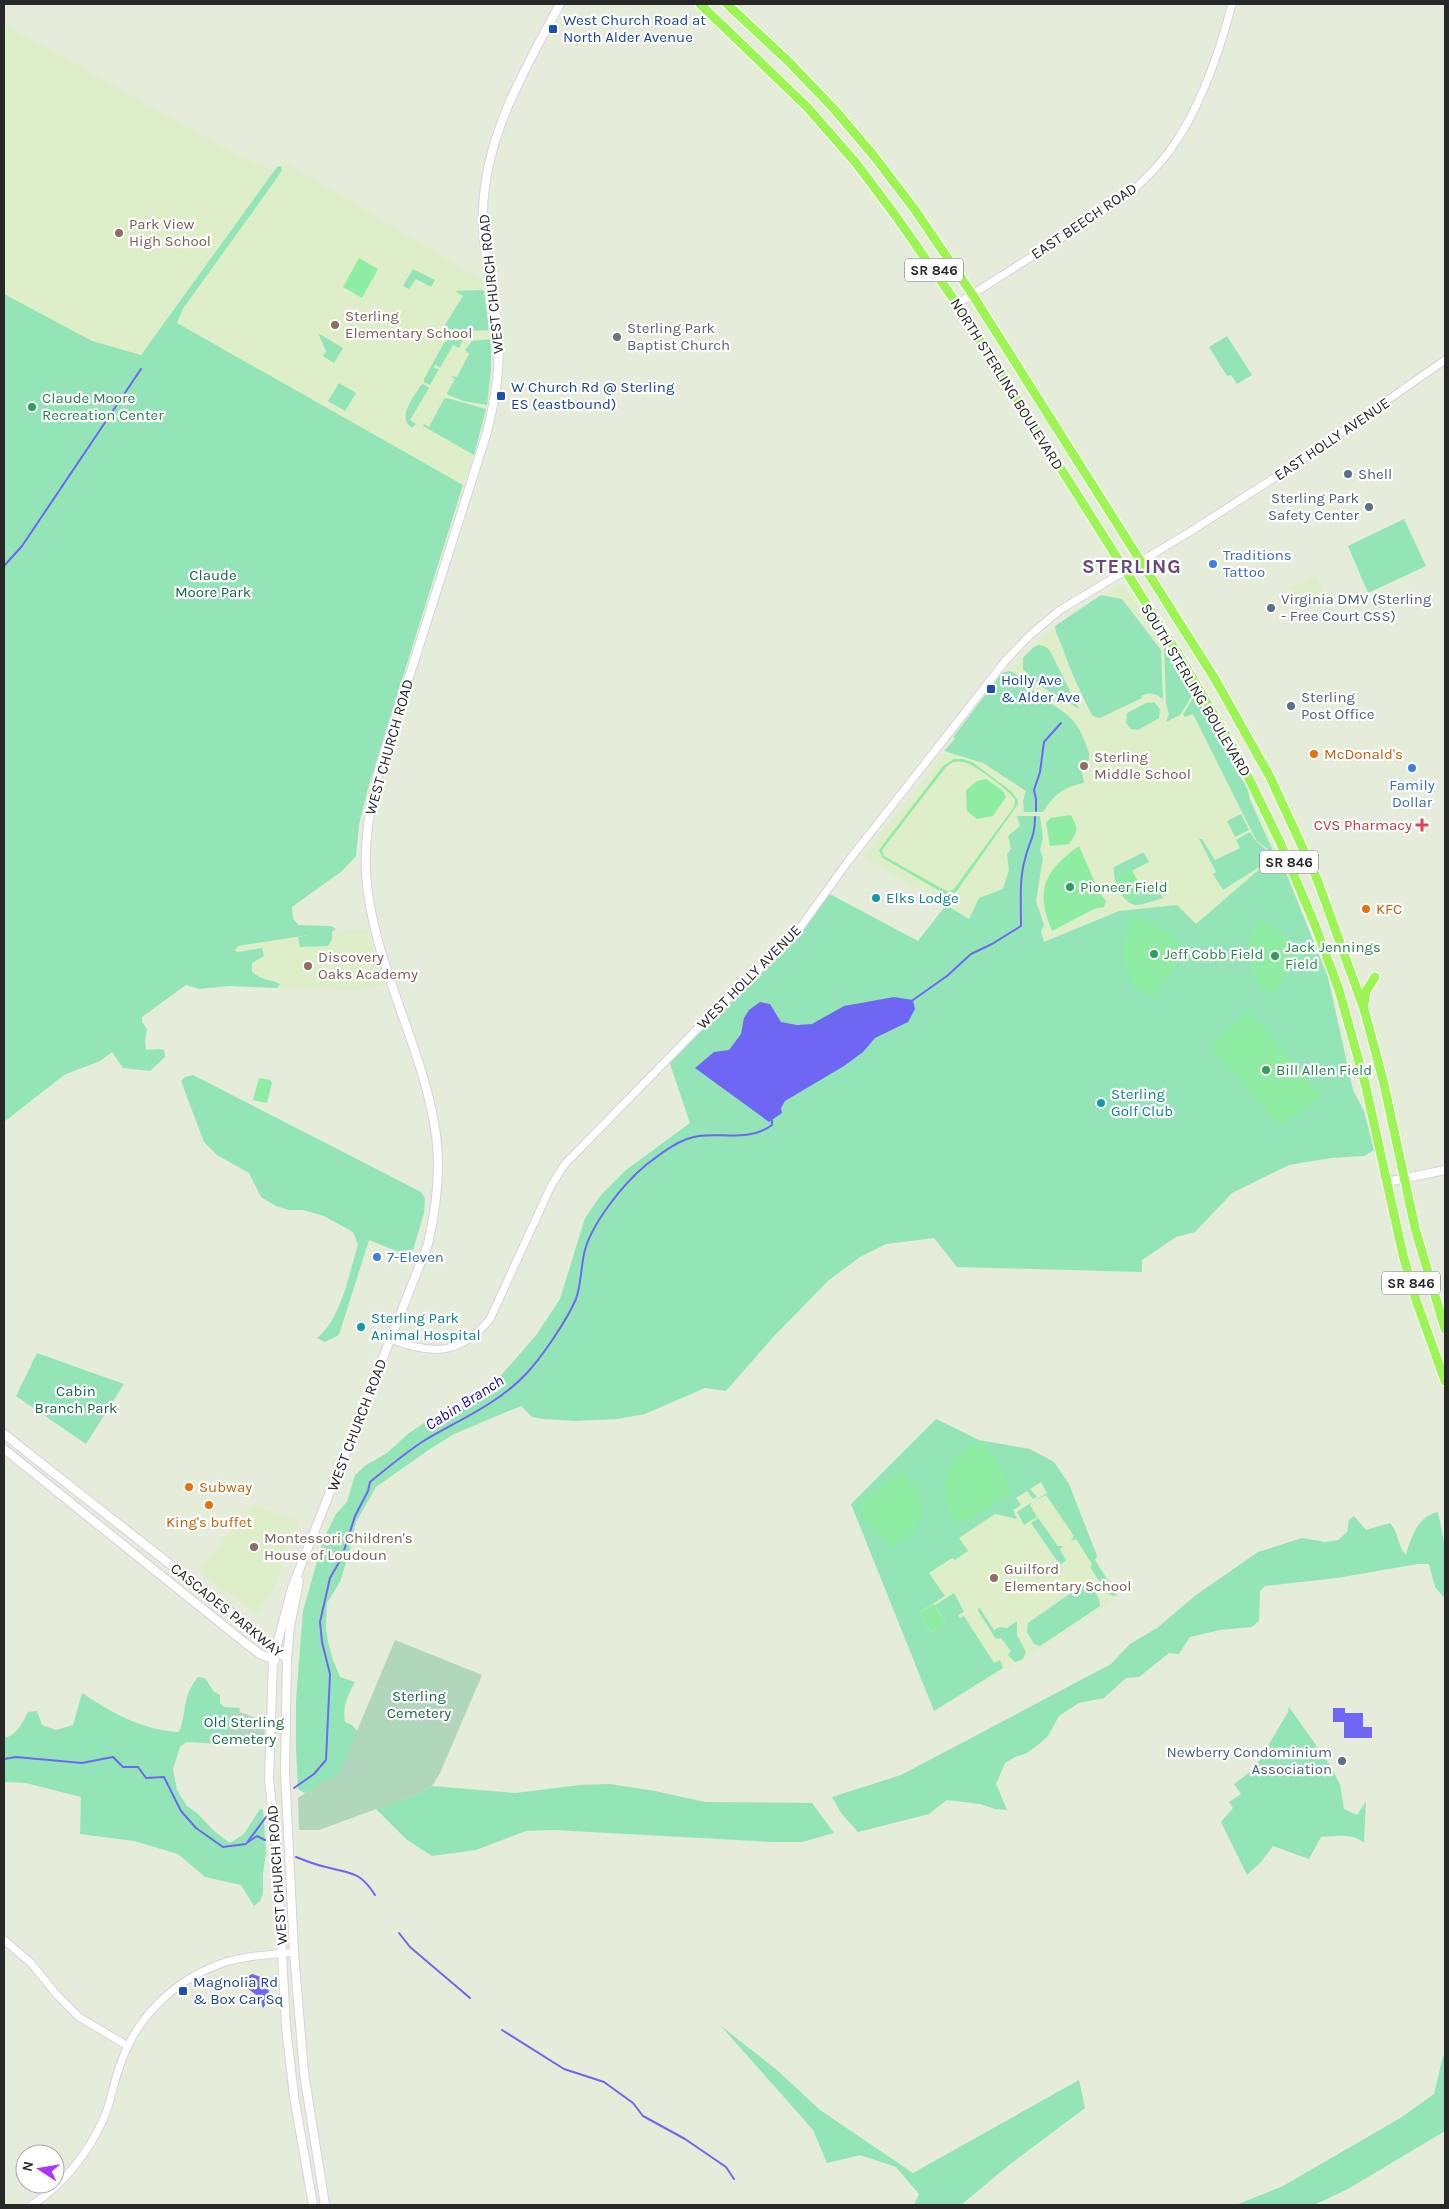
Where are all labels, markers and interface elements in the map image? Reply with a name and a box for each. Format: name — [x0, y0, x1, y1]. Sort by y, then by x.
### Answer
place label: West Church Road at North Alder Avenue — [563, 11, 706, 46]
marker: West Church Road at North Alder Avenue — [547, 23, 559, 35]
street label: EAST BEECH ROAD — [1028, 179, 1140, 263]
street label: WEST CHURCH ROAD — [475, 213, 507, 355]
place label: Park View High School — [129, 215, 211, 250]
marker: Park View High School — [113, 227, 125, 239]
road number: SR 846 — [905, 258, 963, 282]
street label: NORTH STERLING BOULEVARD — [947, 295, 1067, 473]
place label: Sterling Elementary School — [345, 307, 472, 342]
marker: Sterling Elementary School — [329, 319, 341, 331]
place label: Sterling Park Baptist Church — [627, 319, 730, 354]
marker: Sterling Park Baptist Church — [611, 331, 623, 343]
place label: W Church Rd @ Sterling ES (eastbound) — [511, 378, 675, 413]
place label: Claude Moore Recreation Center — [42, 389, 164, 424]
marker: W Church Rd @ Sterling ES (eastbound) — [495, 390, 507, 402]
street label: EAST HOLLY AVENUE — [1271, 394, 1393, 484]
marker: Claude Moore Recreation Center — [26, 401, 38, 413]
place label: Shell — [1358, 465, 1392, 483]
marker: Shell — [1342, 468, 1354, 480]
place label: Sterling Park Safety Center — [1268, 489, 1360, 524]
marker: Sterling Park Safety Center — [1363, 501, 1375, 513]
place label: Traditions Tattoo — [1223, 546, 1292, 581]
district label: STERLING — [1082, 555, 1182, 578]
marker: Traditions Tattoo — [1207, 558, 1219, 570]
park label: Claude Moore Park — [175, 566, 251, 601]
place label: Virginia DMV (Sterling - Free Court CSS) — [1281, 590, 1432, 625]
street label: SOUTH STERLING BOULEVARD — [1137, 600, 1255, 780]
marker: Virginia DMV (Sterling - Free Court CSS) — [1265, 602, 1277, 614]
place label: Holly Ave & Alder Ave — [1001, 671, 1080, 706]
street label: WEST CHURCH ROAD — [361, 677, 417, 817]
marker: Holly Ave & Alder Ave — [985, 683, 997, 695]
place label: Sterling Post Office — [1301, 688, 1374, 723]
marker: Sterling Post Office — [1285, 700, 1297, 712]
place label: McDonald's — [1324, 745, 1403, 763]
place label: Sterling Middle School — [1094, 748, 1191, 783]
marker: McDonald's — [1308, 748, 1320, 760]
marker: Sterling Middle School — [1078, 760, 1090, 772]
marker: Family Dollar — [1406, 762, 1418, 774]
place label: Family Dollar — [1389, 776, 1435, 811]
place label: CVS Pharmacy — [1314, 816, 1412, 834]
marker: CVS Pharmacy — [1416, 819, 1428, 831]
road number: SR 846 — [1260, 850, 1318, 874]
place label: Pioneer Field — [1080, 878, 1168, 896]
marker: Pioneer Field — [1064, 881, 1076, 893]
place label: Elks Lodge — [886, 889, 959, 907]
marker: Elks Lodge — [870, 892, 882, 904]
place label: KFC — [1376, 900, 1402, 918]
marker: KFC — [1360, 903, 1372, 915]
street label: WEST HOLLY AVENUE — [693, 921, 805, 1033]
place label: Jack Jennings Field — [1285, 938, 1381, 973]
place label: Jeff Cobb Field — [1164, 945, 1263, 963]
place label: Discovery Oaks Academy — [318, 948, 418, 983]
marker: Jeff Cobb Field — [1148, 948, 1160, 960]
marker: Jack Jennings Field — [1269, 950, 1281, 962]
marker: Discovery Oaks Academy — [302, 960, 314, 972]
place label: Bill Allen Field — [1276, 1061, 1372, 1079]
marker: Bill Allen Field — [1260, 1064, 1272, 1076]
place label: Sterling Golf Club — [1111, 1085, 1173, 1120]
marker: Sterling Golf Club — [1095, 1097, 1107, 1109]
place label: 7-Eleven — [387, 1248, 444, 1266]
marker: 7-Eleven — [371, 1251, 383, 1263]
road number: SR 846 — [1382, 1272, 1440, 1295]
place label: Sterling Park Animal Hospital — [371, 1309, 481, 1344]
marker: Sterling Park Animal Hospital — [355, 1321, 367, 1333]
street label: WEST CHURCH ROAD — [323, 1356, 391, 1494]
water label: Cabin Branch — [421, 1371, 507, 1434]
park label: Cabin Branch Park — [35, 1382, 117, 1417]
place label: Subway — [199, 1478, 252, 1496]
marker: Subway — [183, 1481, 195, 1493]
marker: King's buffet — [203, 1499, 215, 1511]
place label: King's buffet — [166, 1513, 252, 1531]
place label: Montessori Children's House of Loudoun — [264, 1529, 413, 1564]
marker: Montessori Children's House of Loudoun — [248, 1541, 260, 1553]
street label: CASCADES PARKWAY — [167, 1559, 288, 1661]
place label: Guilford Elementary School — [1004, 1560, 1131, 1595]
marker: Guilford Elementary School — [988, 1572, 1000, 1584]
park label: Sterling Cemetery — [387, 1687, 451, 1722]
park label: Old Sterling Cemetery — [204, 1713, 285, 1748]
place label: Newberry Condominium Association — [1167, 1743, 1332, 1778]
marker: Newberry Condominium Association — [1336, 1755, 1348, 1767]
street label: WEST CHURCH ROAD — [263, 1804, 291, 1946]
place label: Magnolia Rd & Box Car Sq — [193, 1973, 284, 2008]
marker: Magnolia Rd & Box Car Sq — [177, 1985, 189, 1997]
north arrow — [15, 2144, 65, 2194]
text: N — [18, 2160, 37, 2173]

